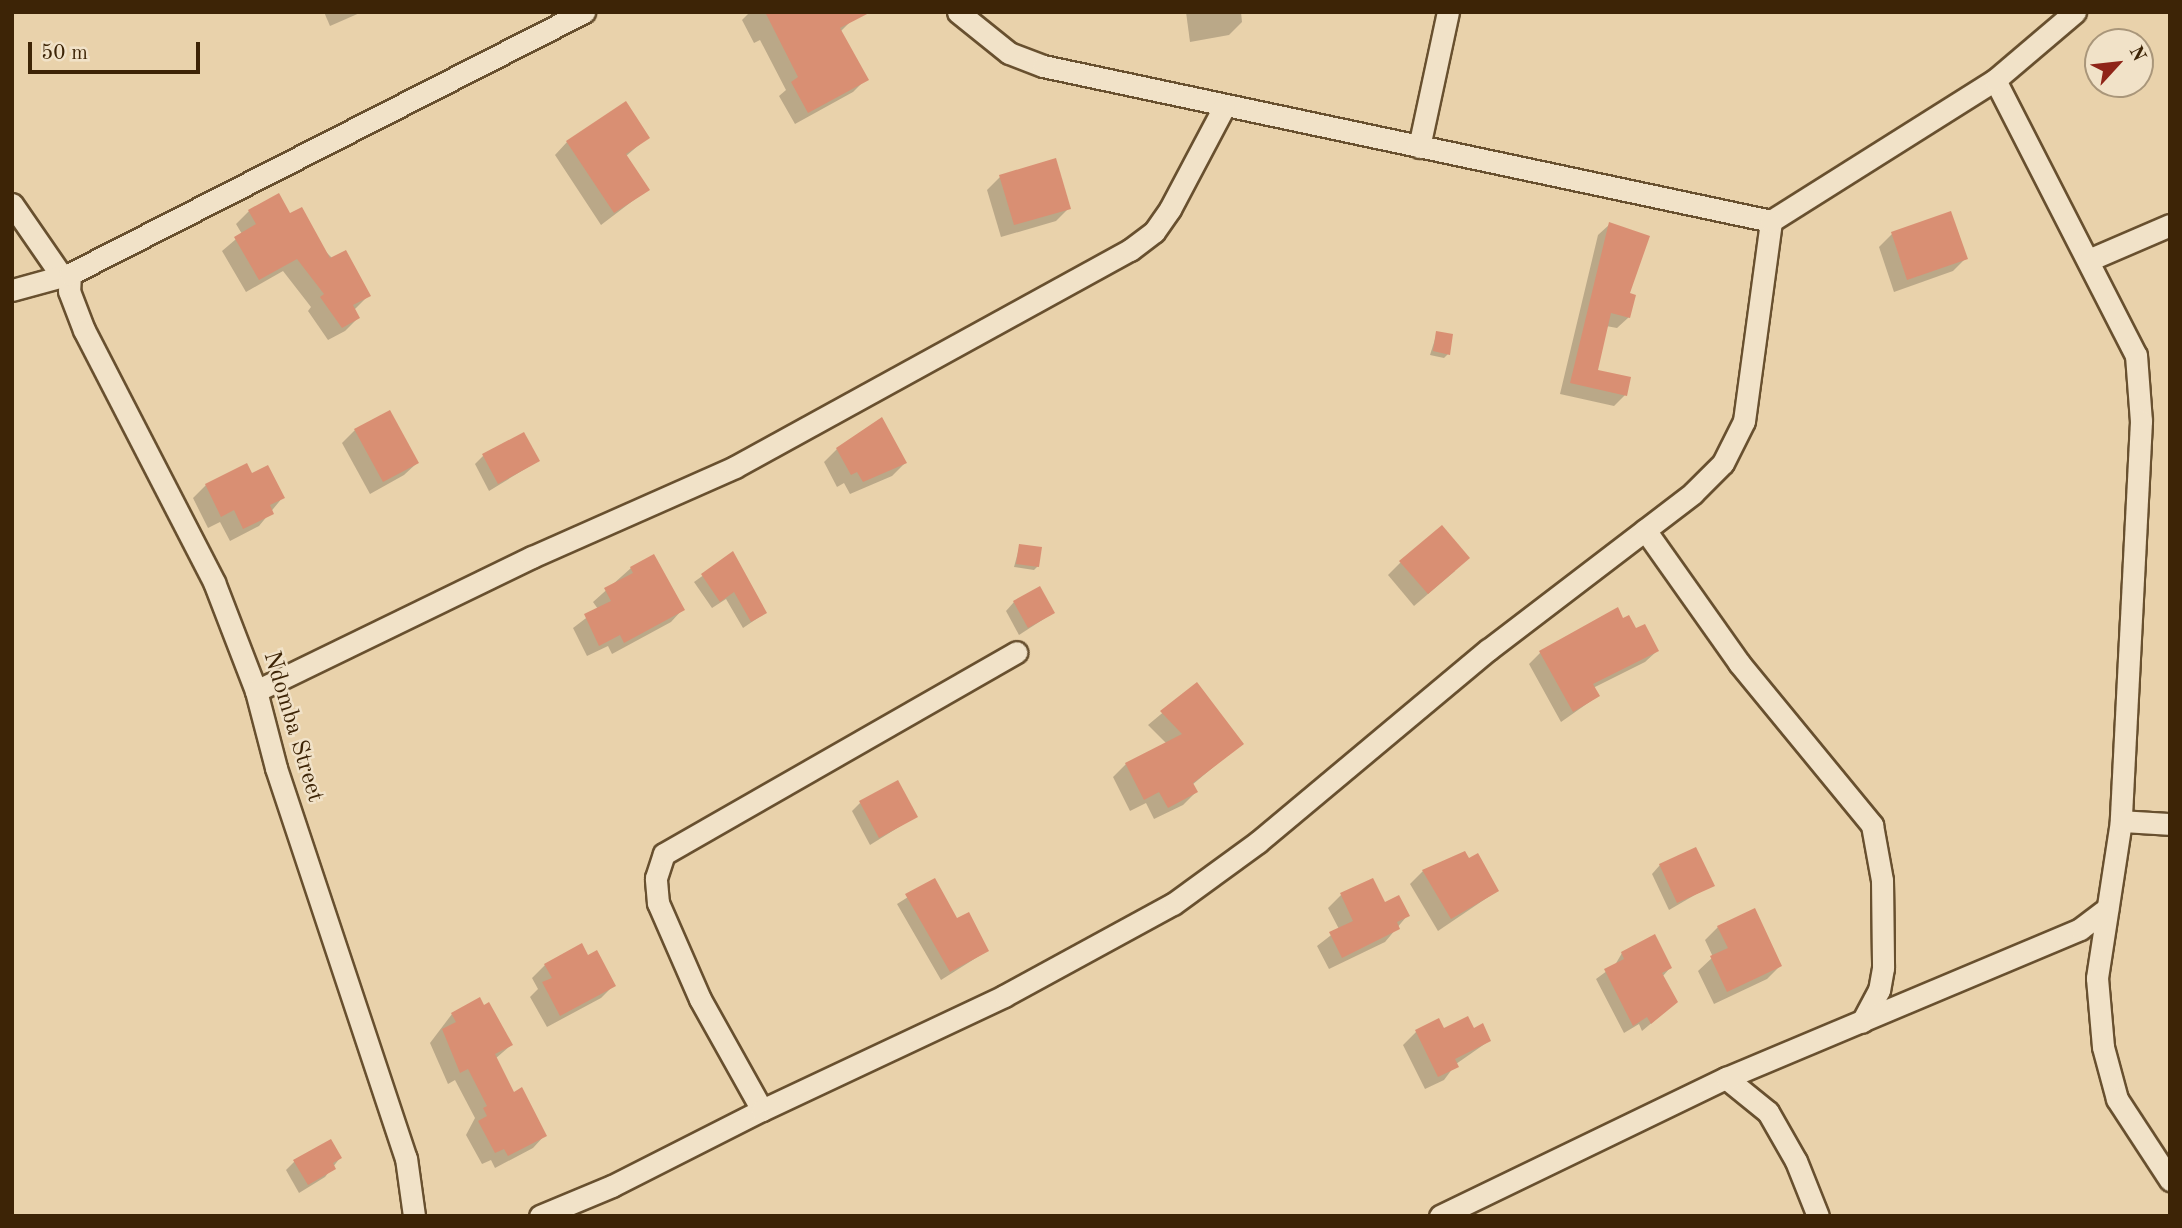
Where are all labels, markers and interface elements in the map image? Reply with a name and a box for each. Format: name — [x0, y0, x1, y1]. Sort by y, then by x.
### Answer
scale bar — [32, 28, 203, 72]
north arrow — [2084, 28, 2154, 98]
text: 50 m — [41, 43, 88, 64]
text: N — [2125, 43, 2148, 65]
street label: Ndomba Street — [255, 648, 329, 806]

